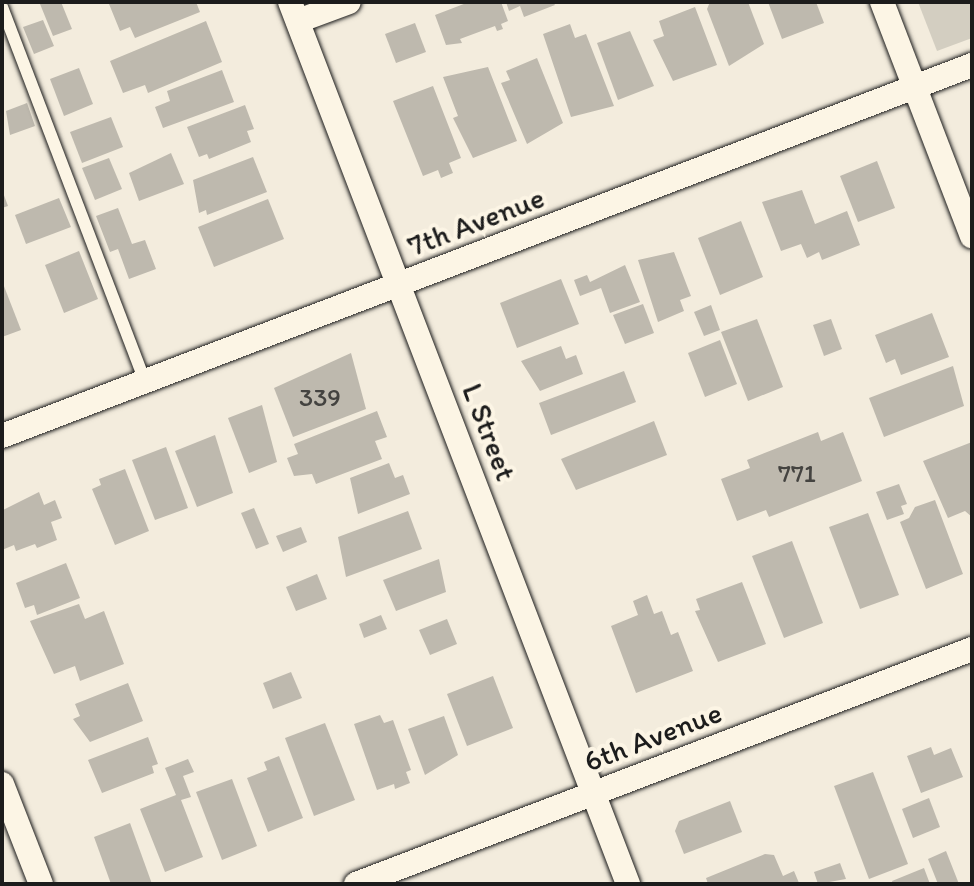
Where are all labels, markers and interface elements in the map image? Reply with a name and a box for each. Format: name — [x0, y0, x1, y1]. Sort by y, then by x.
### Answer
street label: 7th Avenue — [403, 180, 549, 264]
street label: L Street — [454, 378, 524, 486]
house number: 339 — [299, 382, 341, 414]
house number: 771 — [778, 458, 816, 490]
street label: 6th Avenue — [580, 695, 726, 779]

